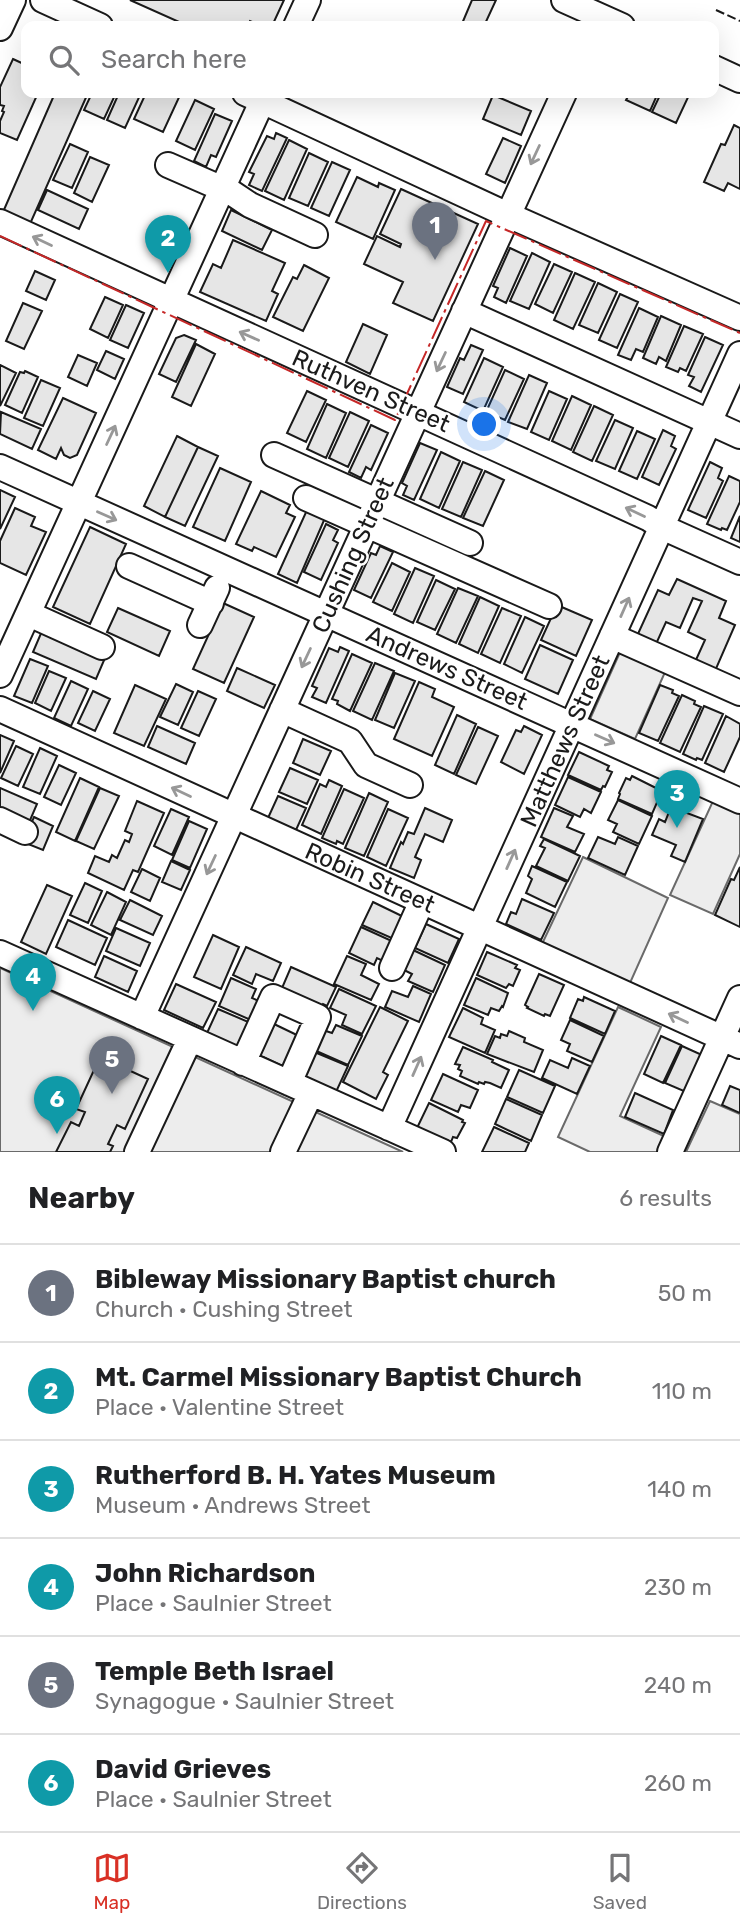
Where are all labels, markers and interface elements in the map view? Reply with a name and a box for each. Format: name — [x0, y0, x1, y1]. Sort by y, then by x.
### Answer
search box — [21, 21, 719, 98]
icon: search — [45, 41, 83, 79]
text: Search here — [101, 44, 247, 75]
one-way arrow — [528, 144, 541, 165]
pin: 1 — [412, 202, 458, 260]
pin: 2 — [145, 215, 191, 273]
one-way arrow — [32, 234, 53, 247]
one-way arrow — [239, 329, 260, 342]
street label: Ruthven Street — [288, 344, 454, 438]
one-way arrow — [434, 351, 447, 372]
your location — [467, 407, 501, 441]
one-way arrow — [105, 425, 118, 446]
street label: Cushing Street — [306, 473, 400, 637]
one-way arrow — [624, 504, 645, 517]
one-way arrow — [95, 510, 117, 523]
one-way arrow — [619, 597, 632, 618]
street label: Andrews Street — [362, 620, 532, 716]
one-way arrow — [299, 647, 312, 668]
street label: Matthews Street — [515, 651, 615, 831]
one-way arrow — [594, 733, 615, 746]
pin: 3 — [654, 770, 700, 828]
one-way arrow — [171, 784, 192, 798]
street label: Robin Street — [301, 837, 439, 919]
one-way arrow — [505, 848, 518, 870]
one-way arrow — [204, 854, 217, 875]
pin: 4 — [10, 953, 56, 1011]
one-way arrow — [668, 1011, 689, 1024]
pin: 5 — [89, 1036, 135, 1094]
one-way arrow — [411, 1056, 424, 1077]
pin: 6 — [34, 1076, 80, 1134]
text: Nearby — [28, 1180, 135, 1216]
text: 6 results — [619, 1184, 712, 1212]
text: Bibleway Missionary Baptist church — [95, 1264, 556, 1295]
text: 1 — [45, 1279, 57, 1307]
text: 50 m — [658, 1279, 712, 1307]
text: Church · Cushing Street — [95, 1295, 353, 1323]
text: Mt. Carmel Missionary Baptist Church — [95, 1362, 582, 1393]
text: 2 — [44, 1377, 58, 1405]
text: 110 m — [652, 1377, 712, 1405]
text: Place · Valentine Street — [95, 1393, 344, 1421]
text: Rutherford B. H. Yates Museum — [95, 1460, 496, 1491]
text: 3 — [43, 1475, 59, 1503]
text: 140 m — [647, 1475, 712, 1503]
text: Museum · Andrews Street — [95, 1491, 370, 1519]
text: John Richardson — [95, 1558, 316, 1589]
text: 4 — [43, 1573, 59, 1601]
text: 230 m — [644, 1573, 712, 1601]
text: Place · Saulnier Street — [95, 1589, 332, 1617]
text: Temple Beth Israel — [95, 1656, 334, 1687]
text: 5 — [44, 1671, 58, 1699]
text: 240 m — [644, 1671, 712, 1699]
text: Synagogue · Saulnier Street — [95, 1687, 394, 1715]
text: David Grieves — [95, 1754, 271, 1785]
text: 6 — [44, 1769, 58, 1797]
text: 260 m — [644, 1769, 712, 1797]
text: Place · Saulnier Street — [95, 1785, 332, 1813]
tab: Map — [93, 1849, 131, 1914]
tab: Directions — [317, 1849, 407, 1914]
tab: Saved — [593, 1849, 647, 1914]

